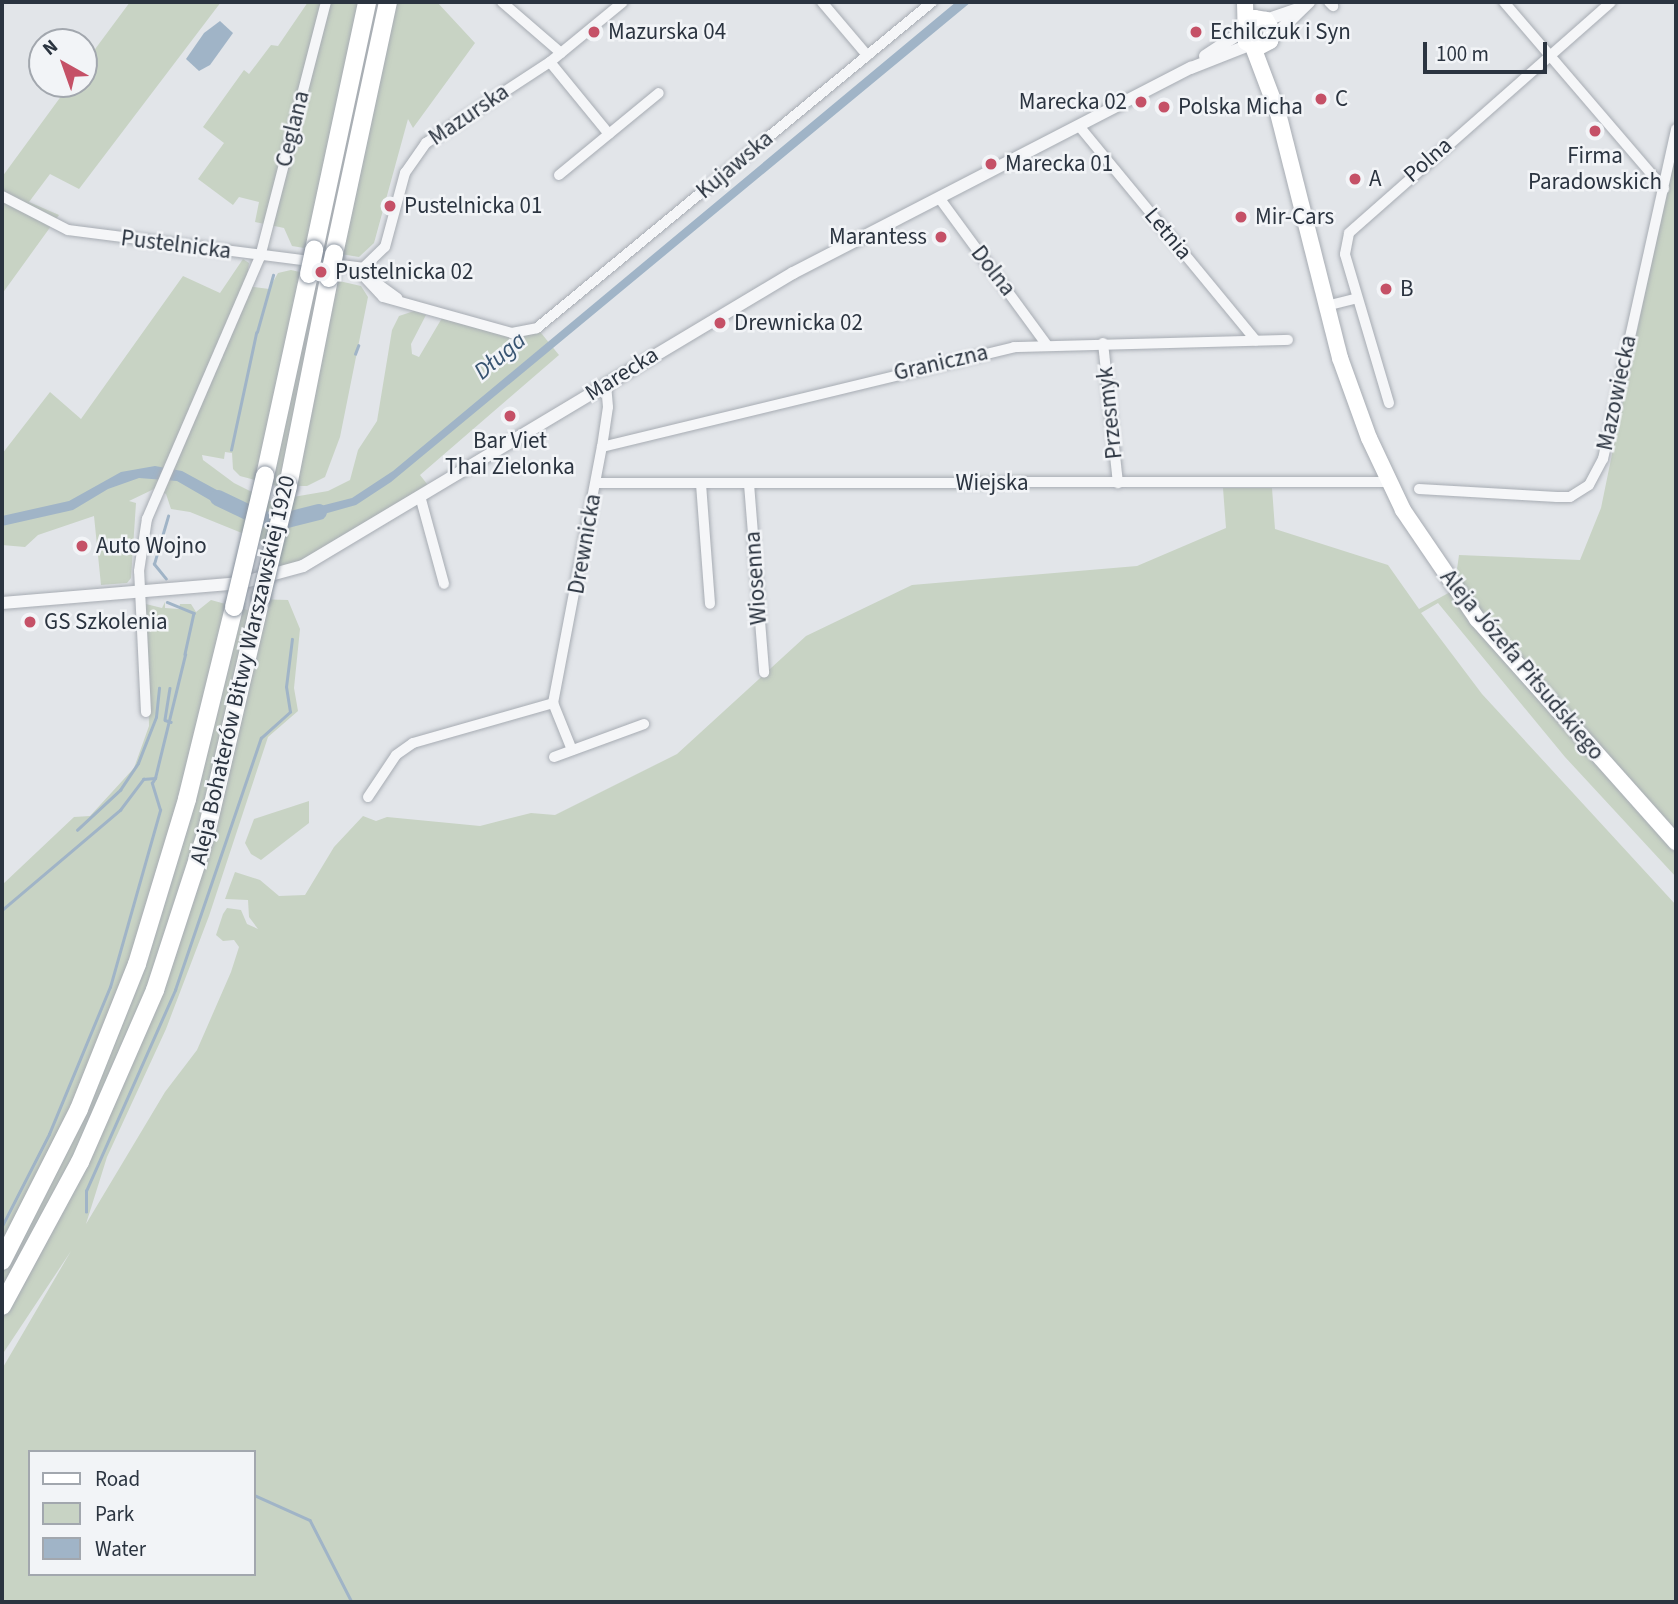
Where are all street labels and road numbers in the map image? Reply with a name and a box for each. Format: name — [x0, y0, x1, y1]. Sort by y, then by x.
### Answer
street label: Mazurska — [424, 78, 514, 152]
street label: Ceglana — [270, 88, 316, 170]
street label: Kujawska — [691, 125, 779, 205]
street label: Polna — [1398, 132, 1458, 188]
street label: Letnia — [1138, 202, 1198, 266]
street label: Pustelnicka — [119, 225, 233, 265]
street label: Dolna — [965, 240, 1021, 302]
street label: Mazowiecka — [1591, 333, 1643, 453]
street label: Graniczna — [891, 339, 991, 387]
street label: Marecka — [580, 341, 664, 407]
street label: Przesmyk — [1091, 365, 1129, 461]
street label: Wiejska — [955, 469, 1029, 497]
street label: Aleja Bohaterów Bitwy Warszawskiej 1920 — [185, 473, 301, 867]
street label: Drewnicka — [563, 492, 607, 596]
street label: Wiosenna — [739, 530, 773, 626]
street label: Aleja Józefa Piłsudskiego — [1434, 564, 1610, 766]

